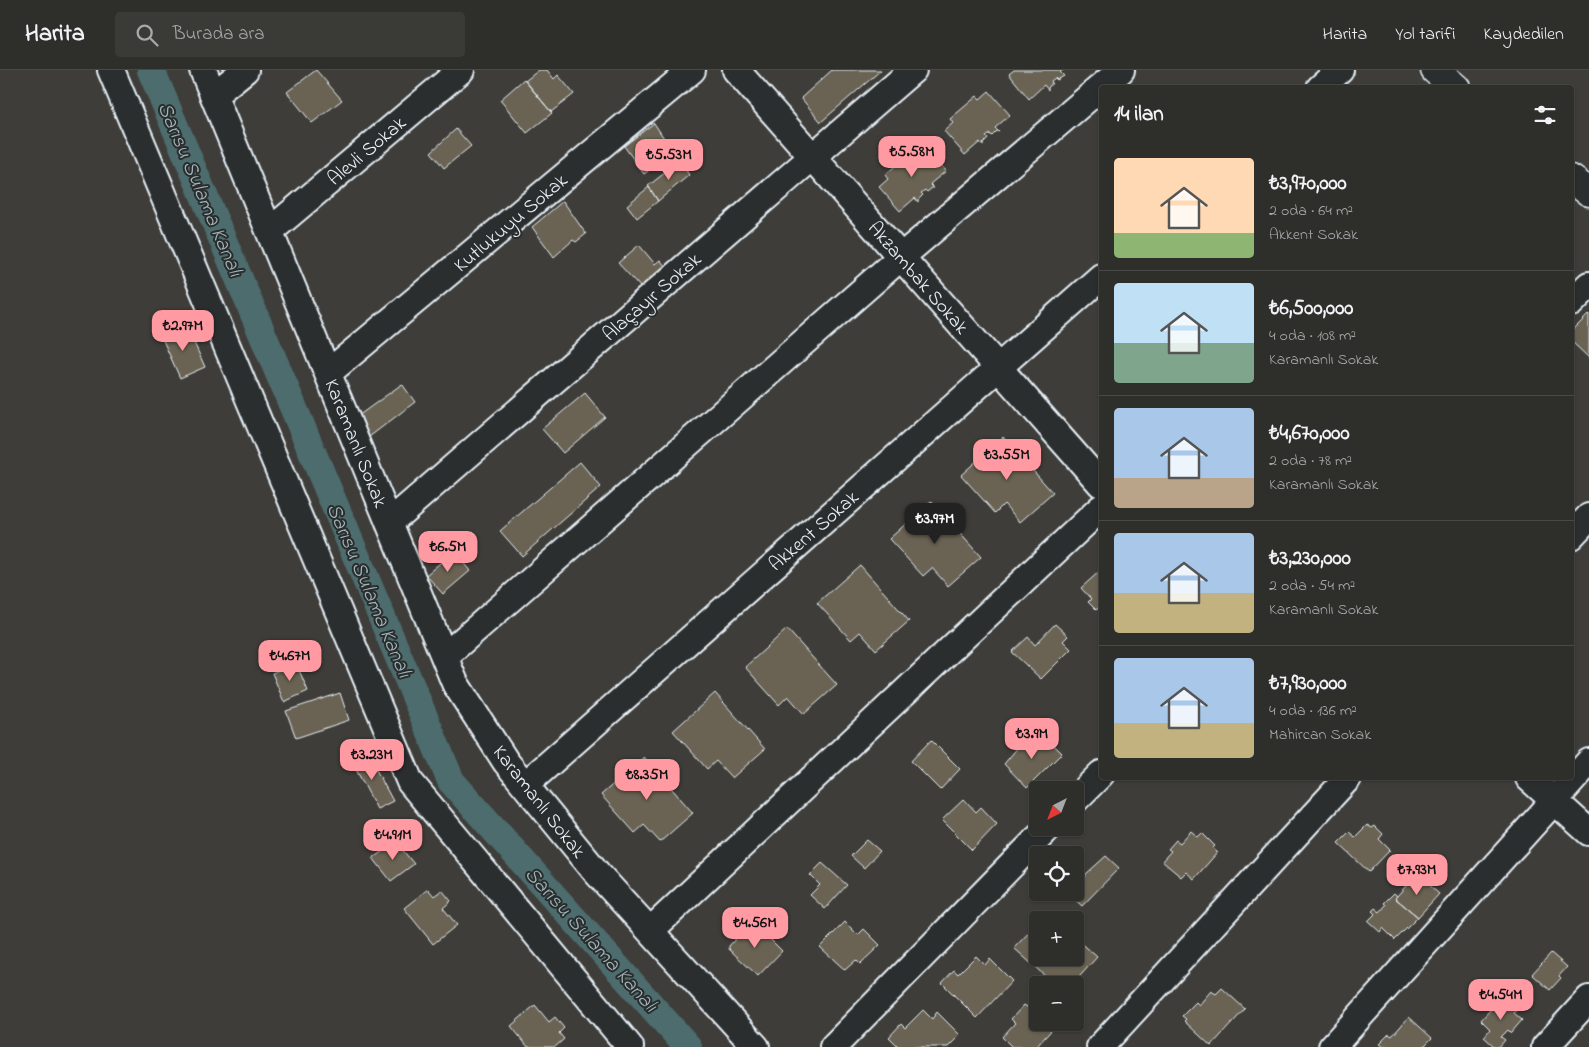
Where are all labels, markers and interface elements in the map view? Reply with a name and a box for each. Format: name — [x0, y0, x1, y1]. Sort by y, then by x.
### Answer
search box — [115, 12, 465, 57]
text: Harita — [25, 17, 85, 52]
icon: search — [133, 21, 161, 49]
text: Burada ara — [173, 21, 265, 48]
text: Harita — [1322, 22, 1367, 48]
text: Yol tarifi — [1395, 22, 1456, 48]
text: Kaydedilen — [1484, 22, 1564, 48]
water label: Sarısu Sulama Kanalı — [149, 98, 250, 283]
text: 14 ilan — [1114, 100, 1164, 130]
icon: filters — [1531, 101, 1559, 129]
street label: Alevli Sokak — [322, 110, 414, 194]
pin: ₺5.58M — [871, 136, 953, 178]
pin: ₺5.53M — [628, 138, 710, 181]
text: ₺5.58M — [889, 140, 935, 164]
text: ₺5.53M — [646, 143, 692, 167]
street label: Kutlukuyu Sokak — [448, 167, 575, 280]
text: ₺3,970,000 — [1269, 169, 1347, 199]
icon: home — [1154, 178, 1214, 238]
text: 2 oda · 64 m² — [1269, 199, 1353, 223]
street label: Akzambak Sokak — [860, 216, 975, 342]
text: Akkent Sokak — [1269, 223, 1358, 247]
street label: Alaçayır Sokak — [597, 246, 709, 349]
text: ₺6,500,000 — [1269, 294, 1353, 324]
icon: home — [1154, 303, 1214, 363]
pin: ₺2.97M — [142, 310, 224, 352]
text: ₺2.97M — [163, 314, 203, 338]
text: 4 oda · 108 m² — [1269, 324, 1356, 348]
text: Karamanlı Sokak — [1269, 348, 1378, 372]
street label: Karamanlı Sokak — [316, 375, 394, 513]
text: ₺4,670,000 — [1269, 419, 1350, 449]
icon: home — [1154, 428, 1214, 488]
pin: ₺3.55M — [966, 438, 1048, 481]
text: ₺3.55M — [984, 443, 1030, 467]
text: 2 oda · 78 m² — [1269, 449, 1352, 473]
text: Karamanlı Sokak — [1269, 473, 1378, 497]
street label: Akkent Sokak — [763, 484, 866, 579]
water label: Sarısu Sulama Kanalı — [318, 499, 419, 684]
pin: ₺3.97M — [894, 502, 976, 545]
text: ₺3.97M — [916, 507, 954, 531]
pin: ₺6.5M — [413, 530, 483, 573]
text: ₺6.5M — [429, 535, 467, 559]
text: ₺3,230,000 — [1269, 544, 1351, 574]
icon: home — [1154, 553, 1214, 613]
text: 2 oda · 54 m² — [1269, 574, 1355, 598]
text: Karamanlı Sokak — [1269, 598, 1378, 622]
pin: ₺4.67M — [249, 640, 331, 682]
text: ₺4.67M — [269, 644, 311, 668]
text: ₺7,930,000 — [1269, 669, 1347, 699]
icon: home — [1154, 678, 1214, 738]
text: 4 oda · 136 m² — [1269, 699, 1357, 723]
pin: ₺3.9M — [997, 718, 1067, 760]
text: ₺3.9M — [1016, 722, 1048, 746]
text: Mahircan Sokak — [1269, 723, 1371, 747]
pin: ₺3.23M — [331, 738, 413, 781]
street label: Karamanlı Sokak — [485, 740, 592, 865]
text: ₺3.23M — [351, 743, 393, 767]
pin: ₺8.35M — [606, 758, 688, 801]
text: ₺8.35M — [626, 763, 668, 787]
north arrow — [1029, 781, 1084, 836]
map controls — [1029, 781, 1084, 1031]
pin: ₺4.91M — [352, 818, 434, 861]
text: ₺4.91M — [374, 823, 412, 847]
button: locate — [1029, 846, 1084, 901]
pin: ₺7.93M — [1376, 854, 1458, 896]
text: ₺7.93M — [1398, 858, 1436, 882]
water label: Sarısu Sulama Kanalı — [517, 861, 665, 1021]
pin: ₺4.56M — [714, 906, 796, 949]
text: ₺4.56M — [733, 911, 777, 935]
button: + — [1029, 911, 1084, 966]
button: − — [1029, 976, 1084, 1031]
pin: ₺4.54M — [1460, 978, 1542, 1021]
text: ₺4.54M — [1479, 983, 1523, 1007]

